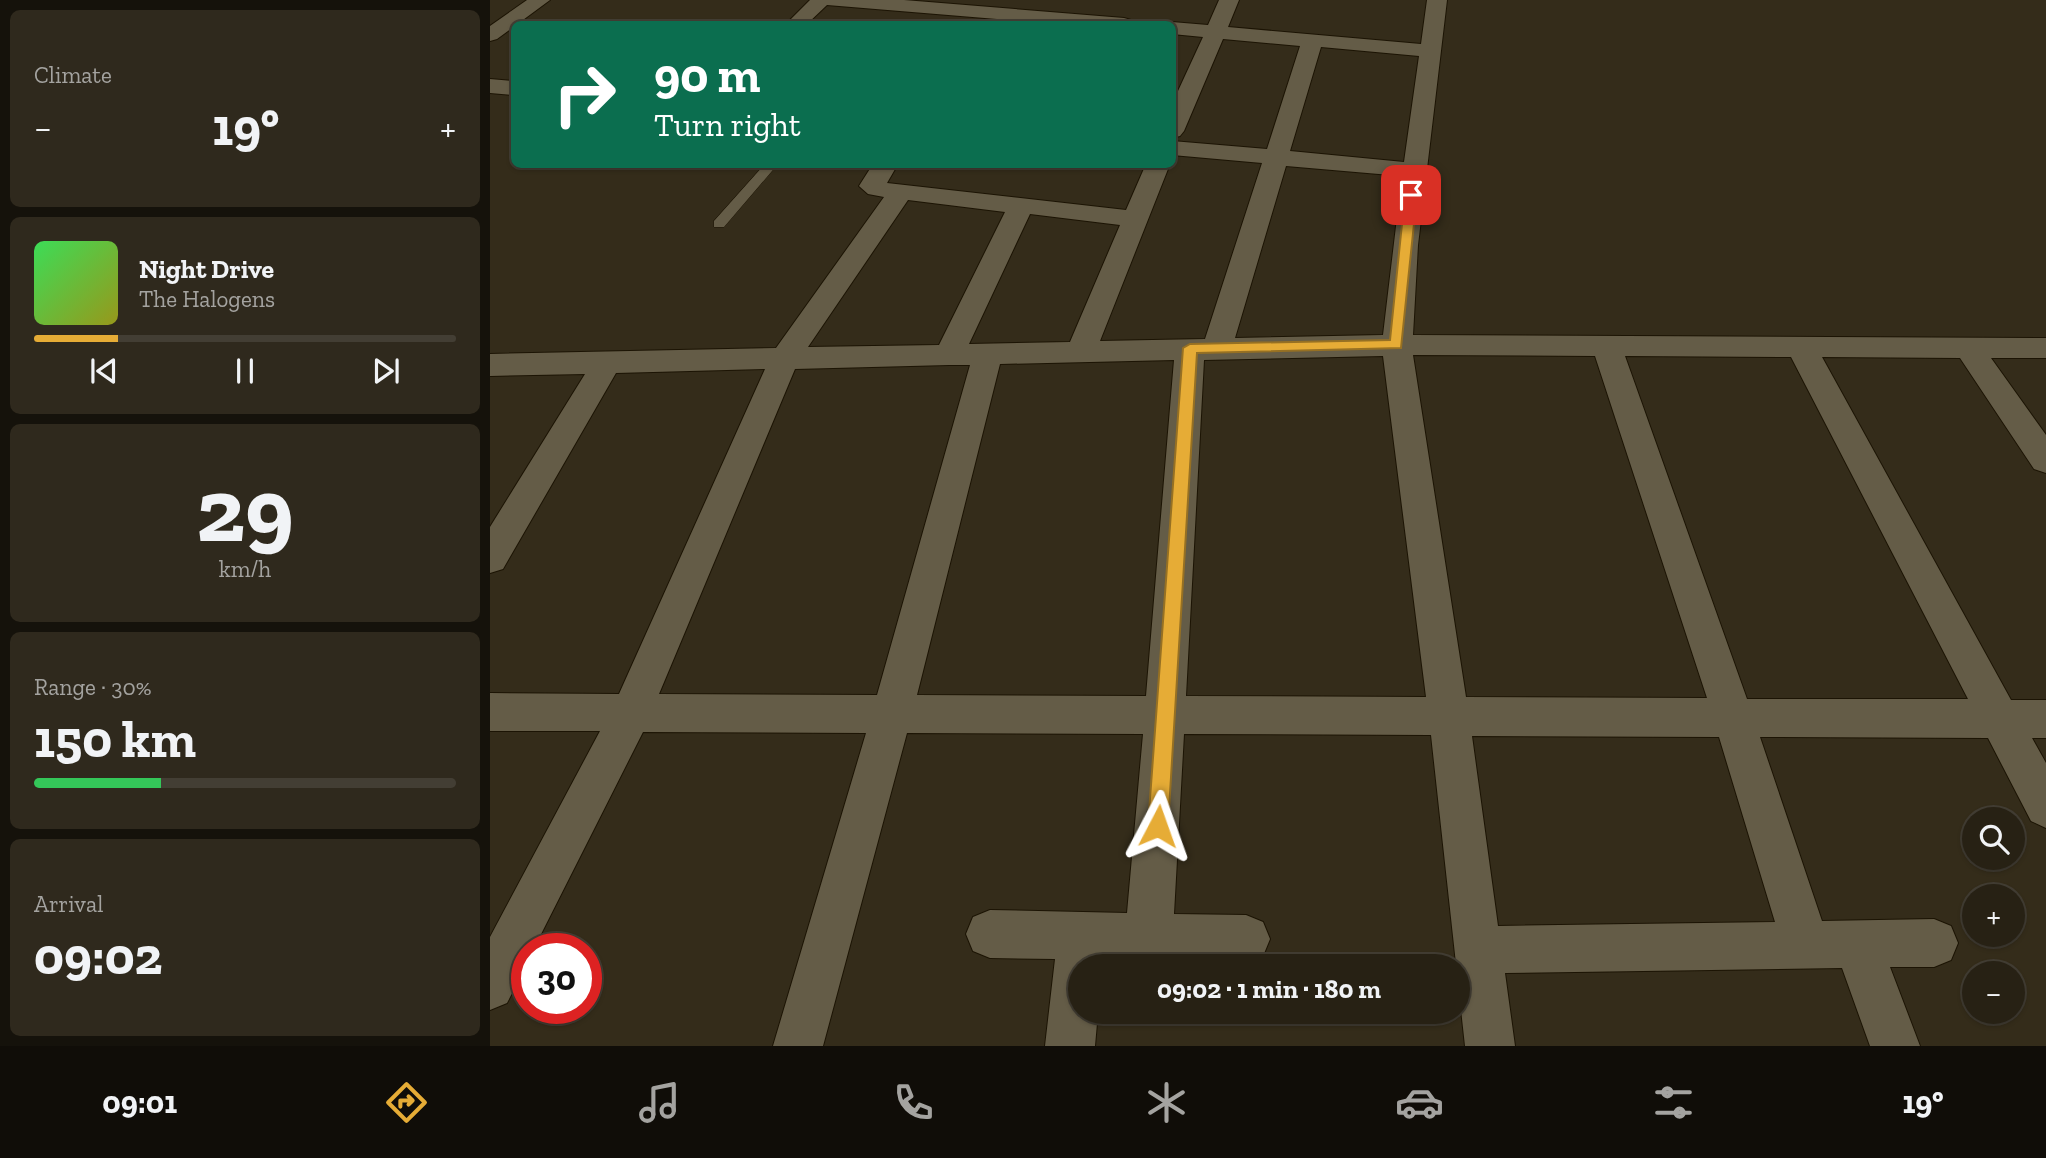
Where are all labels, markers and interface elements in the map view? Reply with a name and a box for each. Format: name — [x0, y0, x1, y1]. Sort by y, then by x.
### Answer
text: 90 m — [654, 46, 761, 105]
icon: right — [539, 49, 630, 140]
text: Climate — [34, 61, 112, 89]
text: 19° — [212, 96, 279, 158]
text: − — [34, 105, 52, 151]
text: + — [440, 105, 456, 151]
text: Turn right — [654, 106, 801, 144]
pin — [1381, 165, 1441, 225]
icon: arrive — [1392, 176, 1430, 214]
text: Night Drive — [139, 253, 274, 285]
text: The Halogens — [139, 285, 275, 313]
icon: previous — [85, 352, 123, 390]
icon: pause — [226, 352, 264, 390]
icon: next — [367, 352, 405, 390]
text: 29 — [196, 455, 294, 564]
text: km/h — [219, 555, 271, 583]
text: Range · 30% — [34, 673, 152, 701]
text: 150 km — [34, 708, 196, 770]
position arrow — [1121, 789, 1195, 863]
map controls — [1962, 807, 2025, 1024]
button: search — [1962, 807, 2025, 870]
button: + — [1962, 884, 2025, 947]
text: Arrival — [34, 890, 103, 918]
text: 09:02 — [34, 925, 163, 987]
speed limit sign: 30 — [511, 933, 602, 1024]
button: − — [1962, 961, 2025, 1024]
text: 09:02 · 1 min · 180 m — [1157, 973, 1381, 1005]
icon: directions — [382, 1078, 431, 1127]
icon: music — [635, 1078, 684, 1127]
icon: phone — [889, 1078, 938, 1127]
icon: climate — [1142, 1078, 1191, 1127]
icon: car — [1395, 1078, 1444, 1127]
icon: filters — [1649, 1078, 1698, 1127]
text: 09:01 — [102, 1083, 177, 1121]
text: 19° — [1902, 1083, 1944, 1121]

